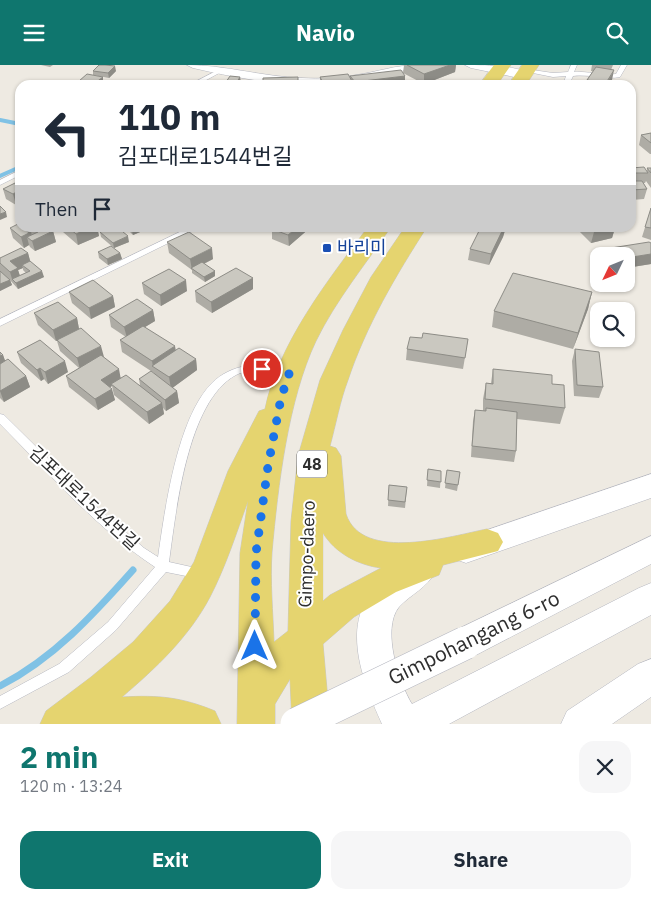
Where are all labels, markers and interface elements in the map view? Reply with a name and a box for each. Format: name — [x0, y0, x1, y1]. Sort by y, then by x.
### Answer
text: Navio — [296, 18, 355, 47]
icon: menu — [20, 19, 48, 47]
icon: search — [603, 19, 631, 47]
text: 110 m — [118, 94, 221, 140]
icon: left — [35, 100, 100, 165]
text: 김포대로1544번길 — [118, 141, 292, 170]
icon: arrive — [88, 195, 116, 223]
text: Then — [35, 197, 78, 221]
place label: 바리미 — [337, 236, 387, 259]
marker: 바리미 — [321, 242, 333, 254]
north arrow — [590, 247, 635, 293]
map controls — [590, 247, 635, 347]
button: search — [590, 302, 635, 347]
pin — [241, 348, 283, 390]
icon: arrive — [248, 355, 276, 383]
street label: 김포대로1544번길 — [24, 441, 144, 555]
road number: 48 — [297, 451, 327, 477]
street label: Gimpo-daero — [293, 500, 320, 608]
street label: Gimpohangang 6-ro — [383, 583, 564, 691]
position arrow — [228, 619, 280, 671]
text: 2 min — [20, 737, 98, 776]
button: close — [579, 741, 631, 793]
text: 120 m · 13:24 — [20, 776, 122, 796]
button: Exit — [20, 831, 321, 889]
button: Share — [331, 831, 631, 889]

